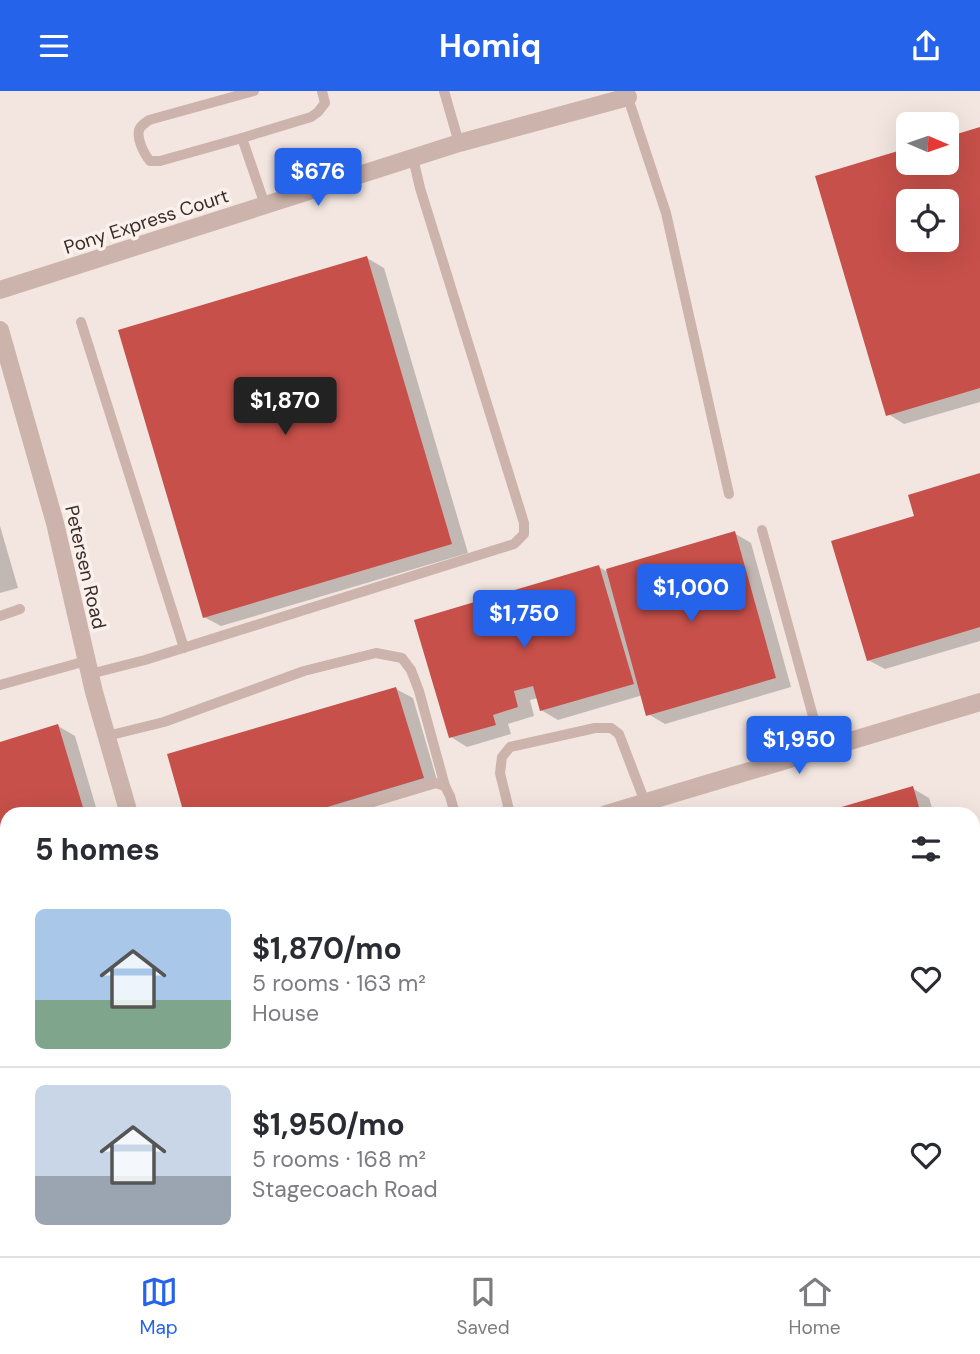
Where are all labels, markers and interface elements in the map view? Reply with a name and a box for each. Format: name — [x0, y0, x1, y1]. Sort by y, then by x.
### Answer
text: Homiq — [439, 25, 541, 67]
icon: menu — [35, 27, 73, 65]
icon: share — [907, 27, 945, 65]
north arrow — [896, 112, 959, 175]
map controls — [896, 112, 959, 252]
pin: $676 — [277, 149, 359, 208]
text: $676 — [291, 156, 345, 186]
street label: Pony Express Court — [61, 183, 232, 260]
button: locate — [896, 189, 959, 252]
pin: $1,870 — [228, 377, 342, 437]
text: $1,870 — [250, 385, 320, 415]
street label: Petersen Road — [59, 503, 112, 632]
pin: $1,000 — [634, 565, 748, 624]
text: $1,000 — [653, 572, 729, 602]
pin: $1,750 — [467, 591, 581, 650]
text: $1,750 — [489, 598, 559, 628]
pin: $1,950 — [742, 717, 856, 776]
text: $1,950 — [762, 724, 836, 754]
text: 5 homes — [35, 830, 160, 869]
icon: filters — [907, 830, 945, 868]
text: $1,870/mo — [252, 929, 402, 968]
icon: home — [91, 937, 175, 1021]
icon: heart — [907, 960, 945, 998]
text: 5 rooms · 163 m² — [252, 968, 426, 998]
text: House — [252, 998, 319, 1028]
text: $1,950/mo — [252, 1105, 405, 1144]
icon: home — [91, 1113, 175, 1197]
icon: heart — [907, 1136, 945, 1174]
text: 5 rooms · 168 m² — [252, 1144, 426, 1174]
text: Stagecoach Road — [252, 1174, 438, 1204]
tab: Map — [139, 1273, 178, 1340]
tab: Saved — [457, 1273, 510, 1340]
tab: Home — [789, 1273, 841, 1340]

